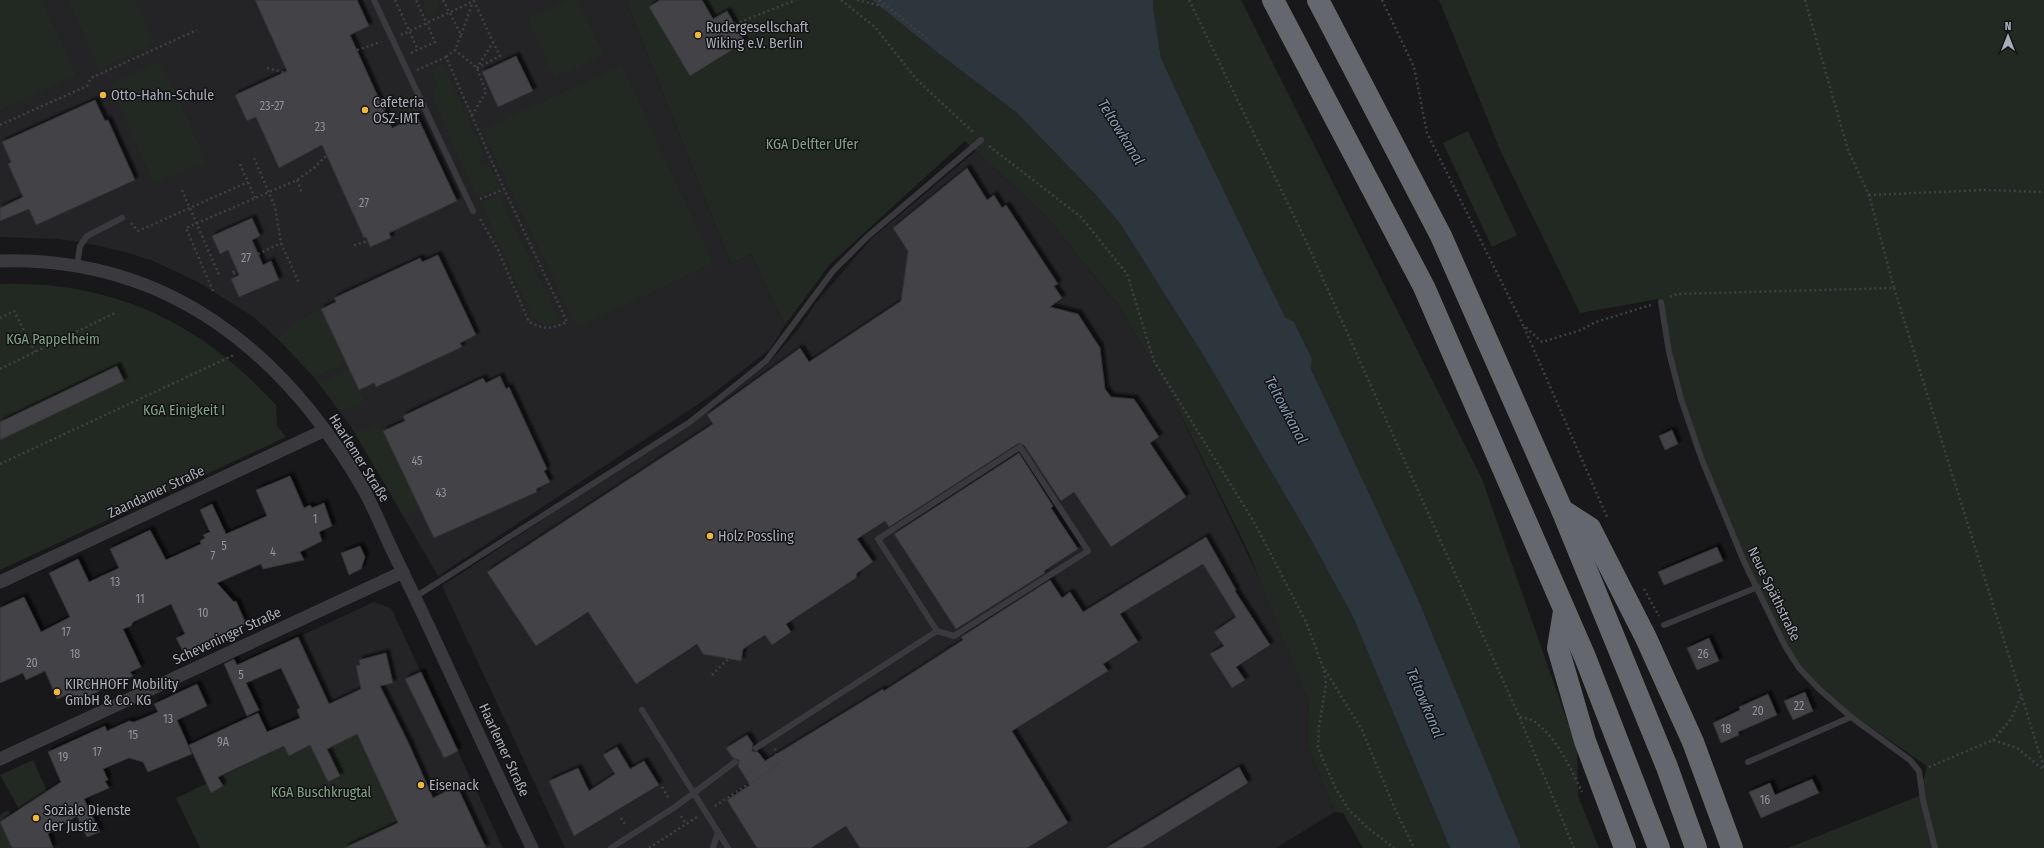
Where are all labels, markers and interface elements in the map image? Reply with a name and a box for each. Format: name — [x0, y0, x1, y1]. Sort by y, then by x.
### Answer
north arrow — [1988, 16, 2028, 56]
place label: Rudergesellschaft Wiking e.V. Berlin — [706, 19, 809, 52]
text: N — [2005, 20, 2011, 33]
marker: Rudergesellschaft Wiking e.V. Berlin — [693, 30, 703, 40]
place label: Otto-Hahn-Schule — [111, 87, 214, 104]
marker: Otto-Hahn-Schule — [98, 90, 108, 100]
place label: Cafeteria OSZ-IMT — [373, 94, 425, 127]
water label: Teltowkanal — [1094, 96, 1148, 168]
house number: 23-27 — [260, 99, 284, 113]
marker: Cafeteria OSZ-IMT — [360, 105, 370, 115]
house number: 23 — [315, 120, 325, 134]
park label: KGA Delfter Ufer — [766, 136, 858, 153]
house number: 27 — [359, 196, 369, 210]
house number: 27 — [241, 251, 251, 265]
park label: KGA Pappelheim — [6, 331, 100, 348]
water label: Teltowkanal — [1261, 373, 1311, 447]
park label: KGA Einigkeit I — [143, 402, 225, 419]
street label: Haarlemer Straße — [325, 411, 393, 505]
house number: 45 — [411, 454, 423, 468]
street label: Zaandamer Straße — [105, 462, 207, 522]
house number: 43 — [435, 486, 447, 500]
house number: 1 — [313, 512, 317, 526]
place label: Holz Possling — [718, 528, 794, 545]
marker: Holz Possling — [705, 531, 715, 541]
house number: 5 — [221, 539, 227, 553]
street label: Neue Späthstraße — [1744, 544, 1804, 644]
house number: 4 — [270, 545, 276, 559]
house number: 7 — [211, 549, 216, 563]
house number: 13 — [110, 575, 120, 589]
house number: 11 — [135, 592, 145, 606]
street label: Scheveninger Straße — [170, 603, 284, 668]
house number: 10 — [198, 606, 208, 620]
house number: 17 — [61, 625, 71, 639]
house number: 18 — [70, 647, 80, 661]
house number: 26 — [1697, 647, 1709, 661]
house number: 20 — [26, 656, 38, 670]
water label: Teltowkanal — [1402, 665, 1448, 741]
house number: 5 — [238, 668, 244, 682]
place label: KIRCHHOFF Mobility GmbH & Co. KG — [65, 676, 179, 709]
marker: KIRCHHOFF Mobility GmbH & Co. KG — [52, 687, 62, 697]
house number: 22 — [1794, 699, 1804, 713]
street label: Haarlemer Straße — [475, 701, 533, 799]
house number: 20 — [1752, 704, 1764, 718]
house number: 13 — [163, 712, 173, 726]
house number: 18 — [1721, 722, 1731, 736]
house number: 15 — [128, 728, 139, 742]
house number: 9A — [217, 735, 230, 749]
house number: 17 — [92, 745, 102, 759]
house number: 19 — [58, 750, 68, 764]
place label: Eisenack — [429, 777, 479, 794]
marker: Eisenack — [416, 780, 426, 790]
park label: KGA Buschkrugtal — [271, 784, 372, 801]
house number: 16 — [1760, 793, 1770, 807]
place label: Soziale Dienste der Justiz — [44, 802, 131, 835]
marker: Soziale Dienste der Justiz — [31, 813, 41, 823]

